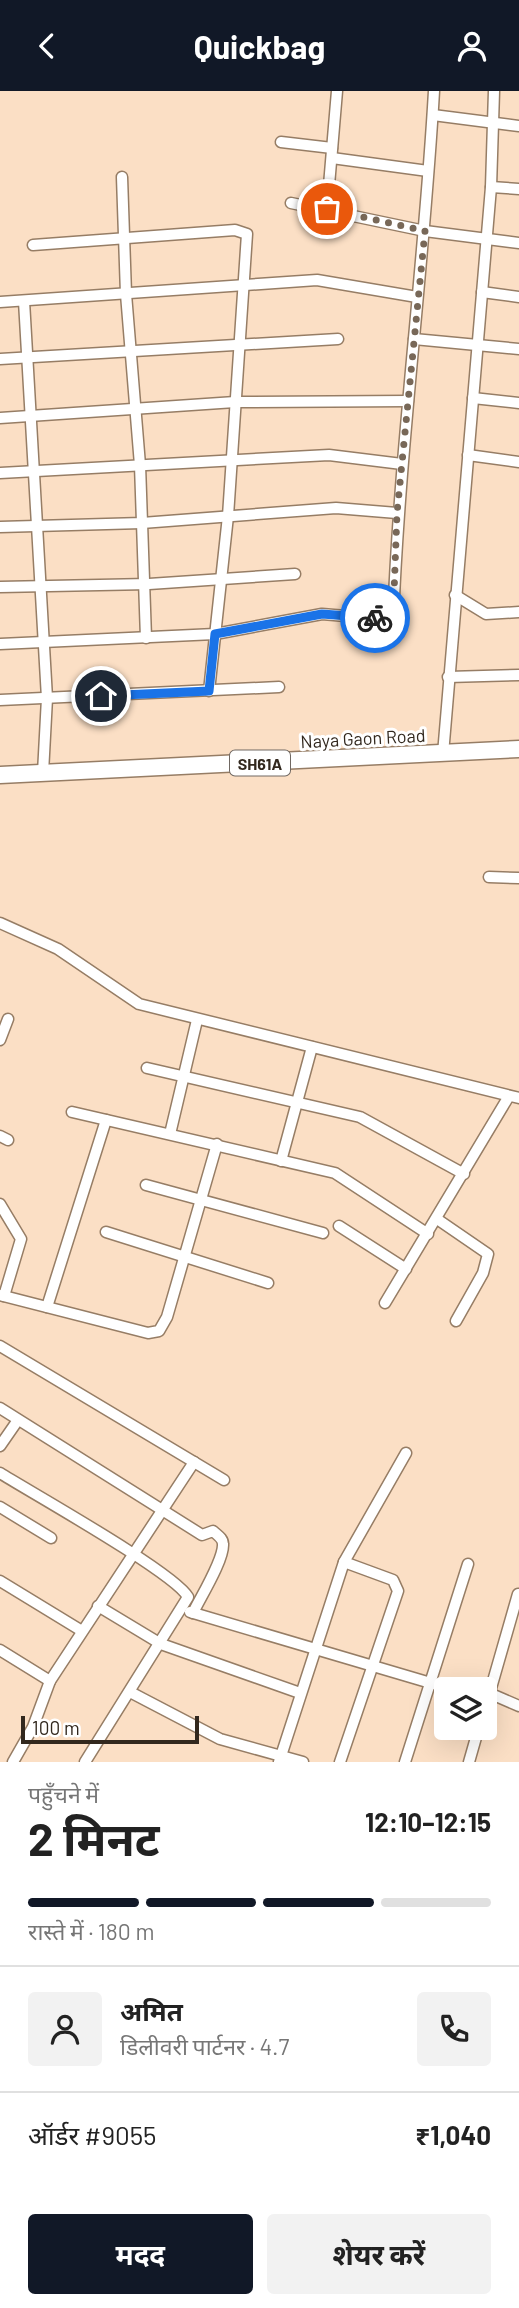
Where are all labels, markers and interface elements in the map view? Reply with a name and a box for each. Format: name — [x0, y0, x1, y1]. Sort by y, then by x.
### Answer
icon: back — [28, 27, 66, 65]
text: Quickbag — [194, 27, 325, 65]
icon: person — [453, 27, 491, 65]
pin — [297, 179, 357, 239]
icon: bag — [308, 190, 346, 228]
courier — [340, 583, 410, 653]
icon: bike — [356, 599, 394, 637]
pin — [71, 666, 131, 726]
icon: home — [82, 677, 120, 715]
street label: Naya Gaon Road — [300, 724, 426, 752]
road number: SH61A — [230, 751, 290, 775]
map controls — [434, 1677, 497, 1740]
button: layers — [434, 1677, 497, 1740]
scale bar — [21, 1713, 200, 1745]
text: 100 m — [32, 1716, 80, 1739]
text: पहुँचने में — [28, 1780, 99, 1808]
text: 12:10–12:15 — [365, 1806, 491, 1837]
text: 2 मिनट — [28, 1810, 160, 1865]
text: रास्ते में · 180 m — [28, 1917, 154, 1945]
button: person — [28, 1992, 102, 2066]
button: phone — [417, 1992, 491, 2066]
text: अमित — [120, 1995, 183, 2026]
text: डिलीवरी पार्टनर · 4.7 — [120, 2032, 289, 2060]
text: ऑर्डर #9055 — [28, 2119, 156, 2150]
text: ₹1,040 — [415, 2119, 491, 2150]
button: मदद — [28, 2214, 253, 2294]
button: शेयर करें — [267, 2214, 491, 2294]

